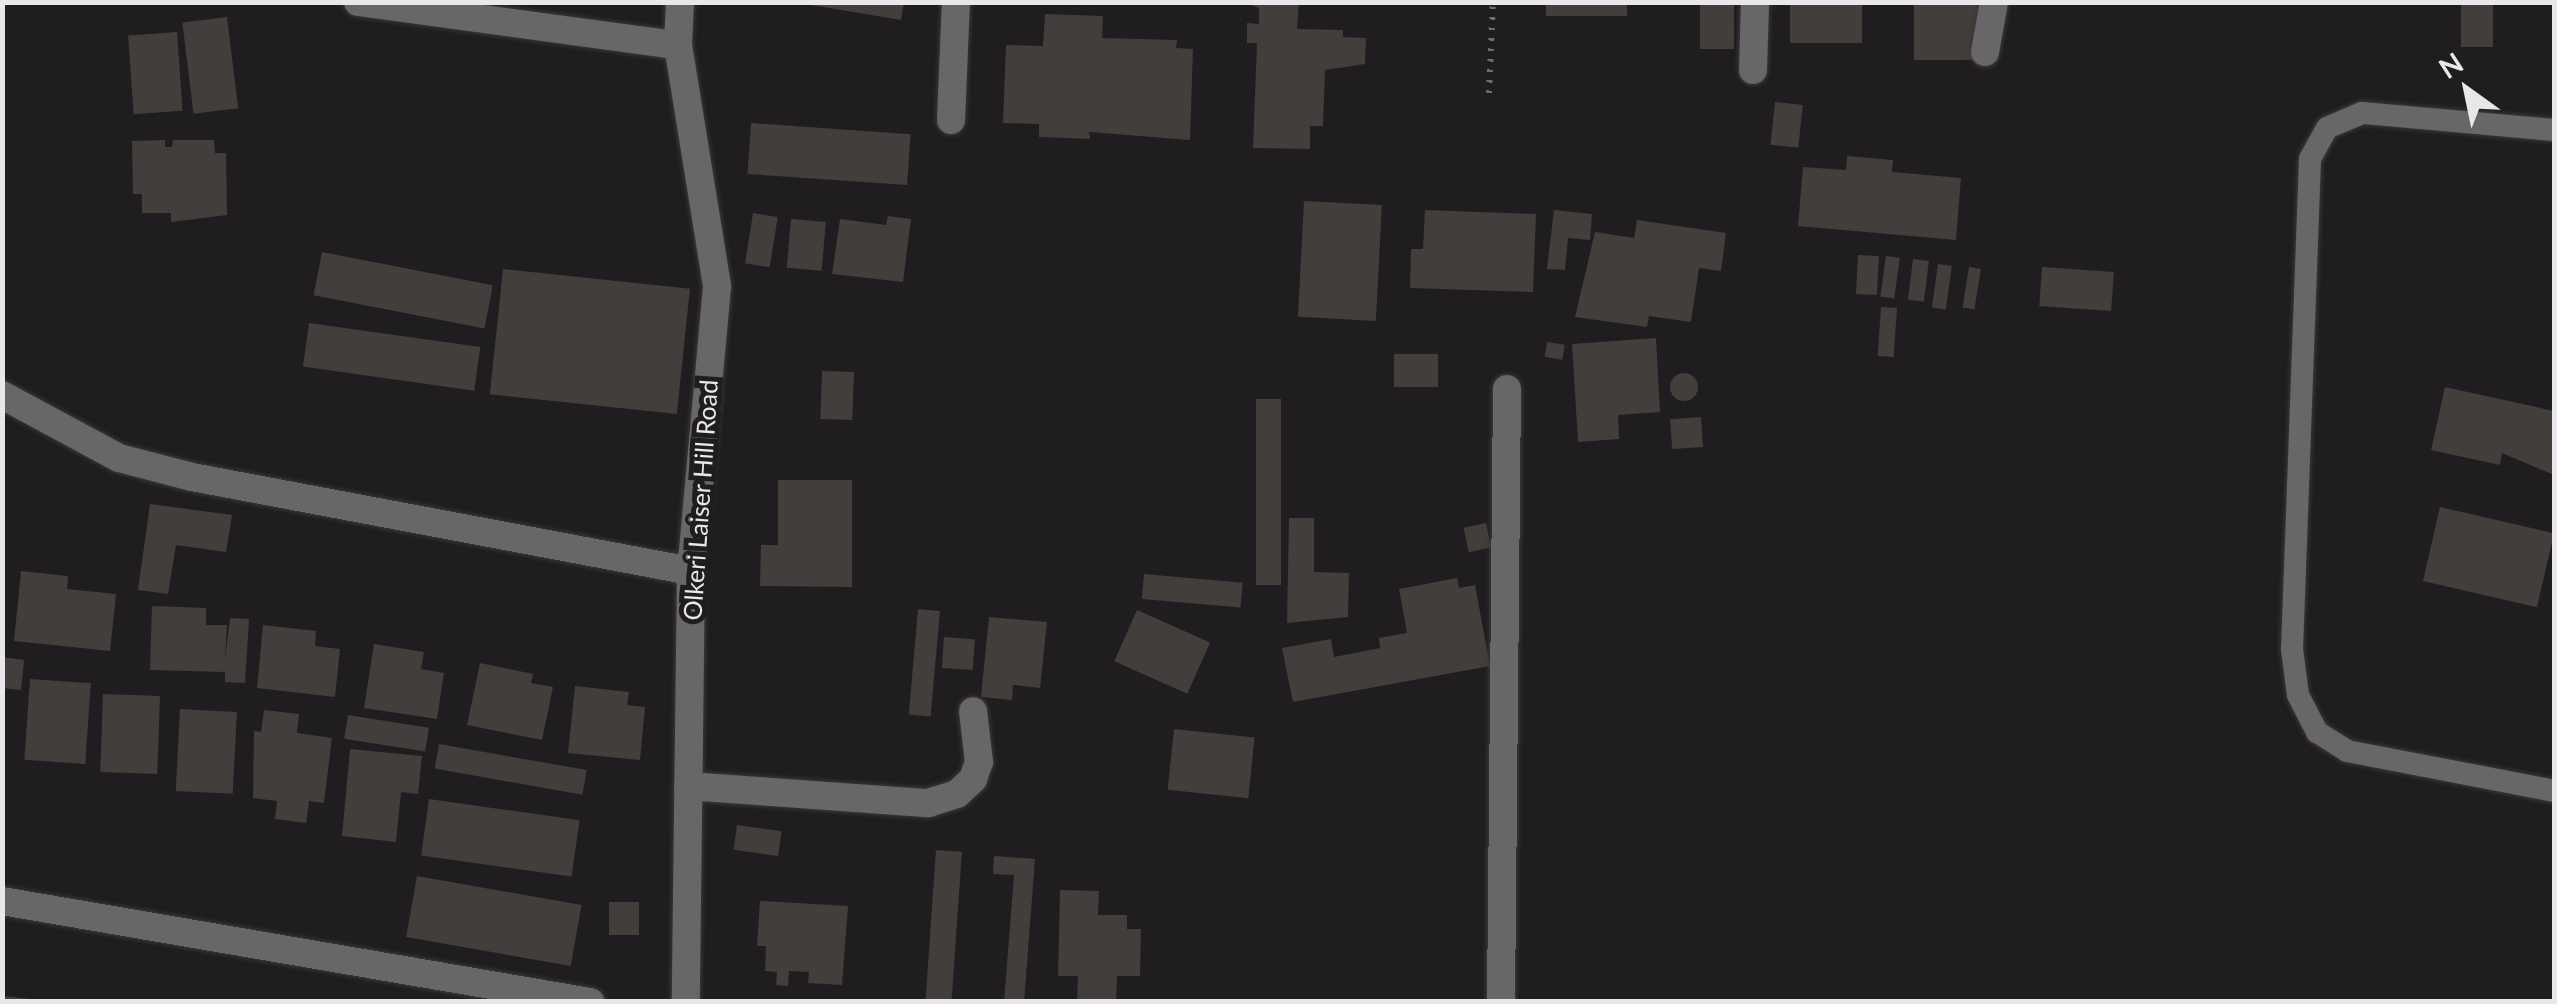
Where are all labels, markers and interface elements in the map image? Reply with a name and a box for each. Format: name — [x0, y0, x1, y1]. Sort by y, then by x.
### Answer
north arrow — [2417, 40, 2517, 140]
text: N — [2432, 45, 2469, 85]
street label: Olkeri Laiser Hill Road — [677, 378, 723, 622]

